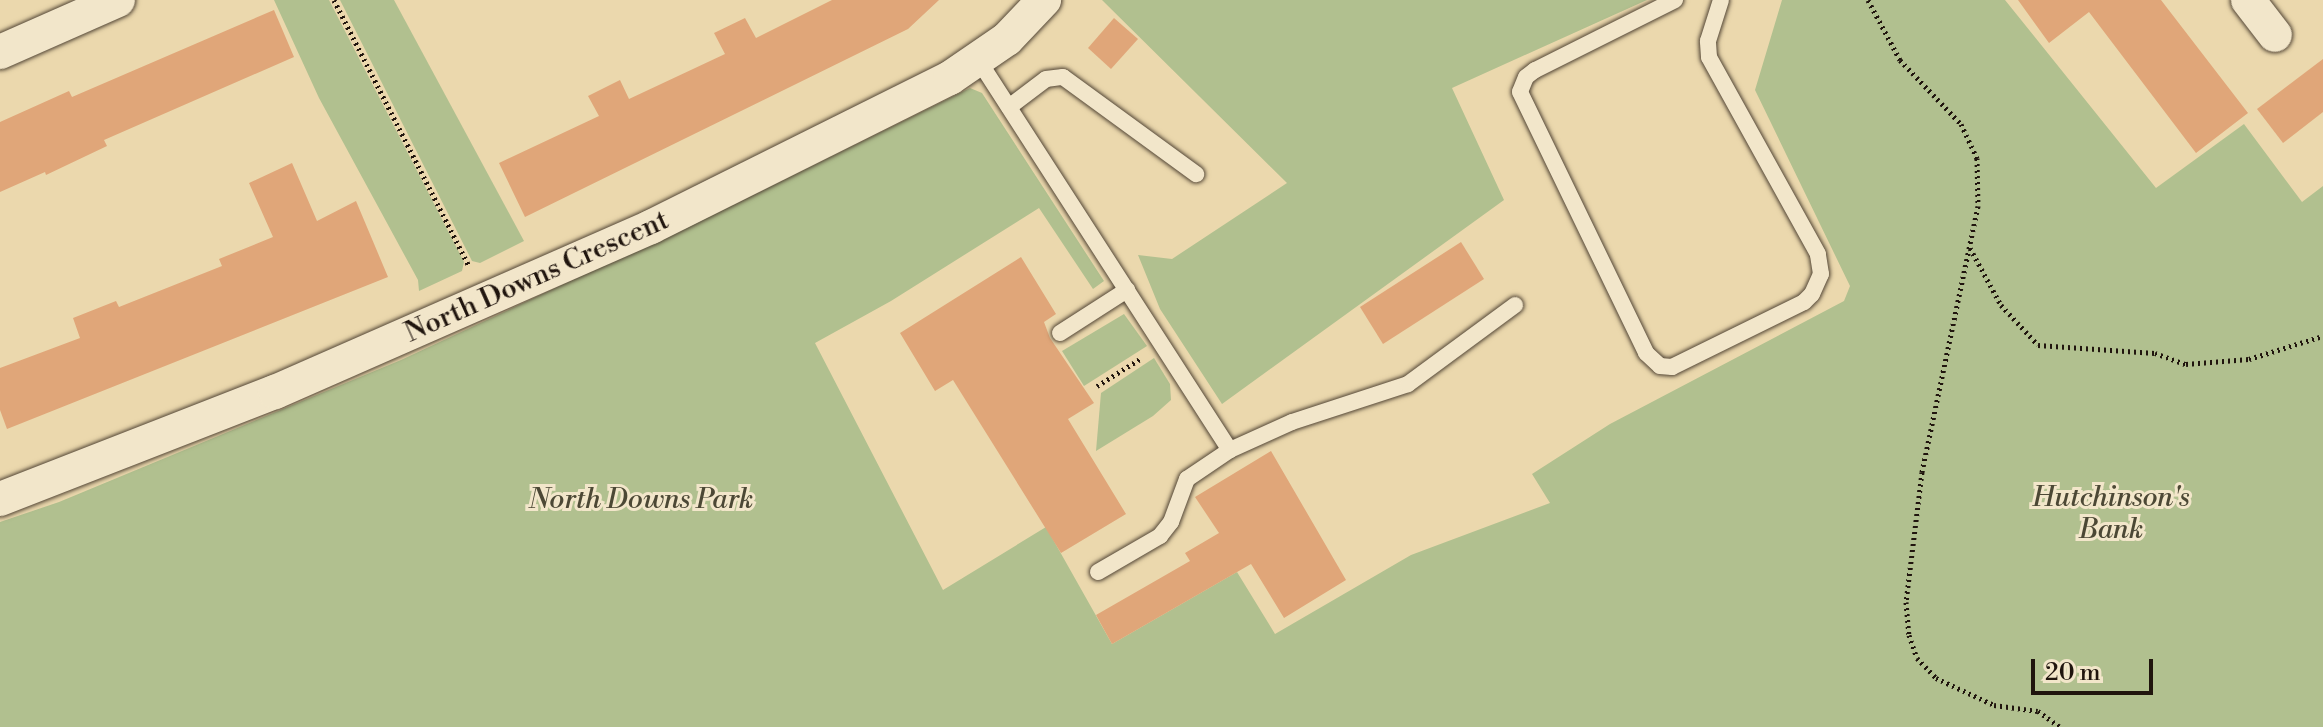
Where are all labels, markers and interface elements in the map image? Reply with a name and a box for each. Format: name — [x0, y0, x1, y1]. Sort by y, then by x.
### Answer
street label: North Downs Crescent — [400, 204, 674, 350]
park label: Hutchinson's Bank — [2032, 481, 2190, 547]
park label: North Downs Park — [529, 483, 753, 517]
scale bar — [2035, 643, 2157, 693]
text: 20 m — [2045, 658, 2101, 688]

